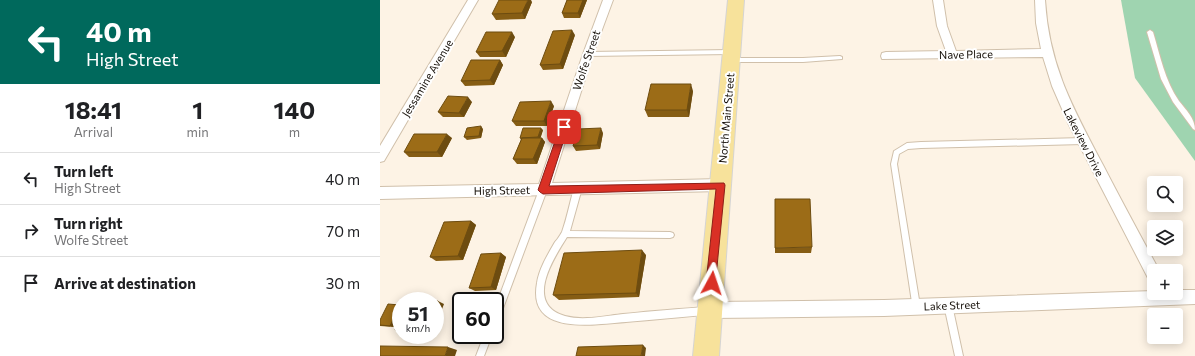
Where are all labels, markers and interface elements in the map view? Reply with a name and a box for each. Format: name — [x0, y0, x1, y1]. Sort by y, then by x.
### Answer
text: 40 m — [86, 14, 152, 48]
icon: left — [20, 16, 72, 68]
street label: Wolfe Street — [570, 28, 603, 92]
street label: Jessamine Avenue — [399, 37, 456, 120]
street label: Nave Place — [939, 47, 993, 61]
text: High Street — [86, 48, 179, 70]
street label: North Main Street — [716, 72, 736, 164]
text: 18:41 — [65, 95, 122, 124]
text: 1 — [192, 95, 203, 124]
text: 140 — [274, 95, 315, 124]
street label: Lakeview Drive — [1061, 106, 1107, 179]
pin — [547, 110, 581, 144]
icon: arrive — [553, 116, 575, 138]
text: Arrival — [74, 124, 113, 140]
text: min — [187, 124, 209, 140]
text: m — [289, 124, 300, 140]
text: Turn left — [54, 162, 113, 180]
icon: left — [20, 168, 42, 190]
text: 40 m — [325, 170, 360, 188]
map controls — [1147, 176, 1183, 344]
button: search — [1147, 176, 1183, 212]
text: High Street — [54, 180, 121, 196]
street label: High Street — [474, 183, 531, 197]
text: Turn right — [54, 214, 123, 232]
icon: right — [20, 220, 42, 242]
button: layers — [1147, 220, 1183, 256]
text: 70 m — [326, 222, 360, 240]
text: Wolfe Street — [54, 232, 128, 248]
position arrow — [691, 262, 733, 304]
button: + — [1147, 264, 1183, 300]
icon: arrive — [20, 272, 42, 294]
text: Arrive at destination — [54, 274, 196, 292]
text: 30 m — [326, 274, 360, 292]
speed limit sign: 60 — [452, 292, 504, 344]
street label: Lake Street — [923, 297, 981, 312]
text: 51 — [408, 301, 428, 325]
button: − — [1147, 308, 1183, 344]
text: km/h — [406, 322, 430, 334]

